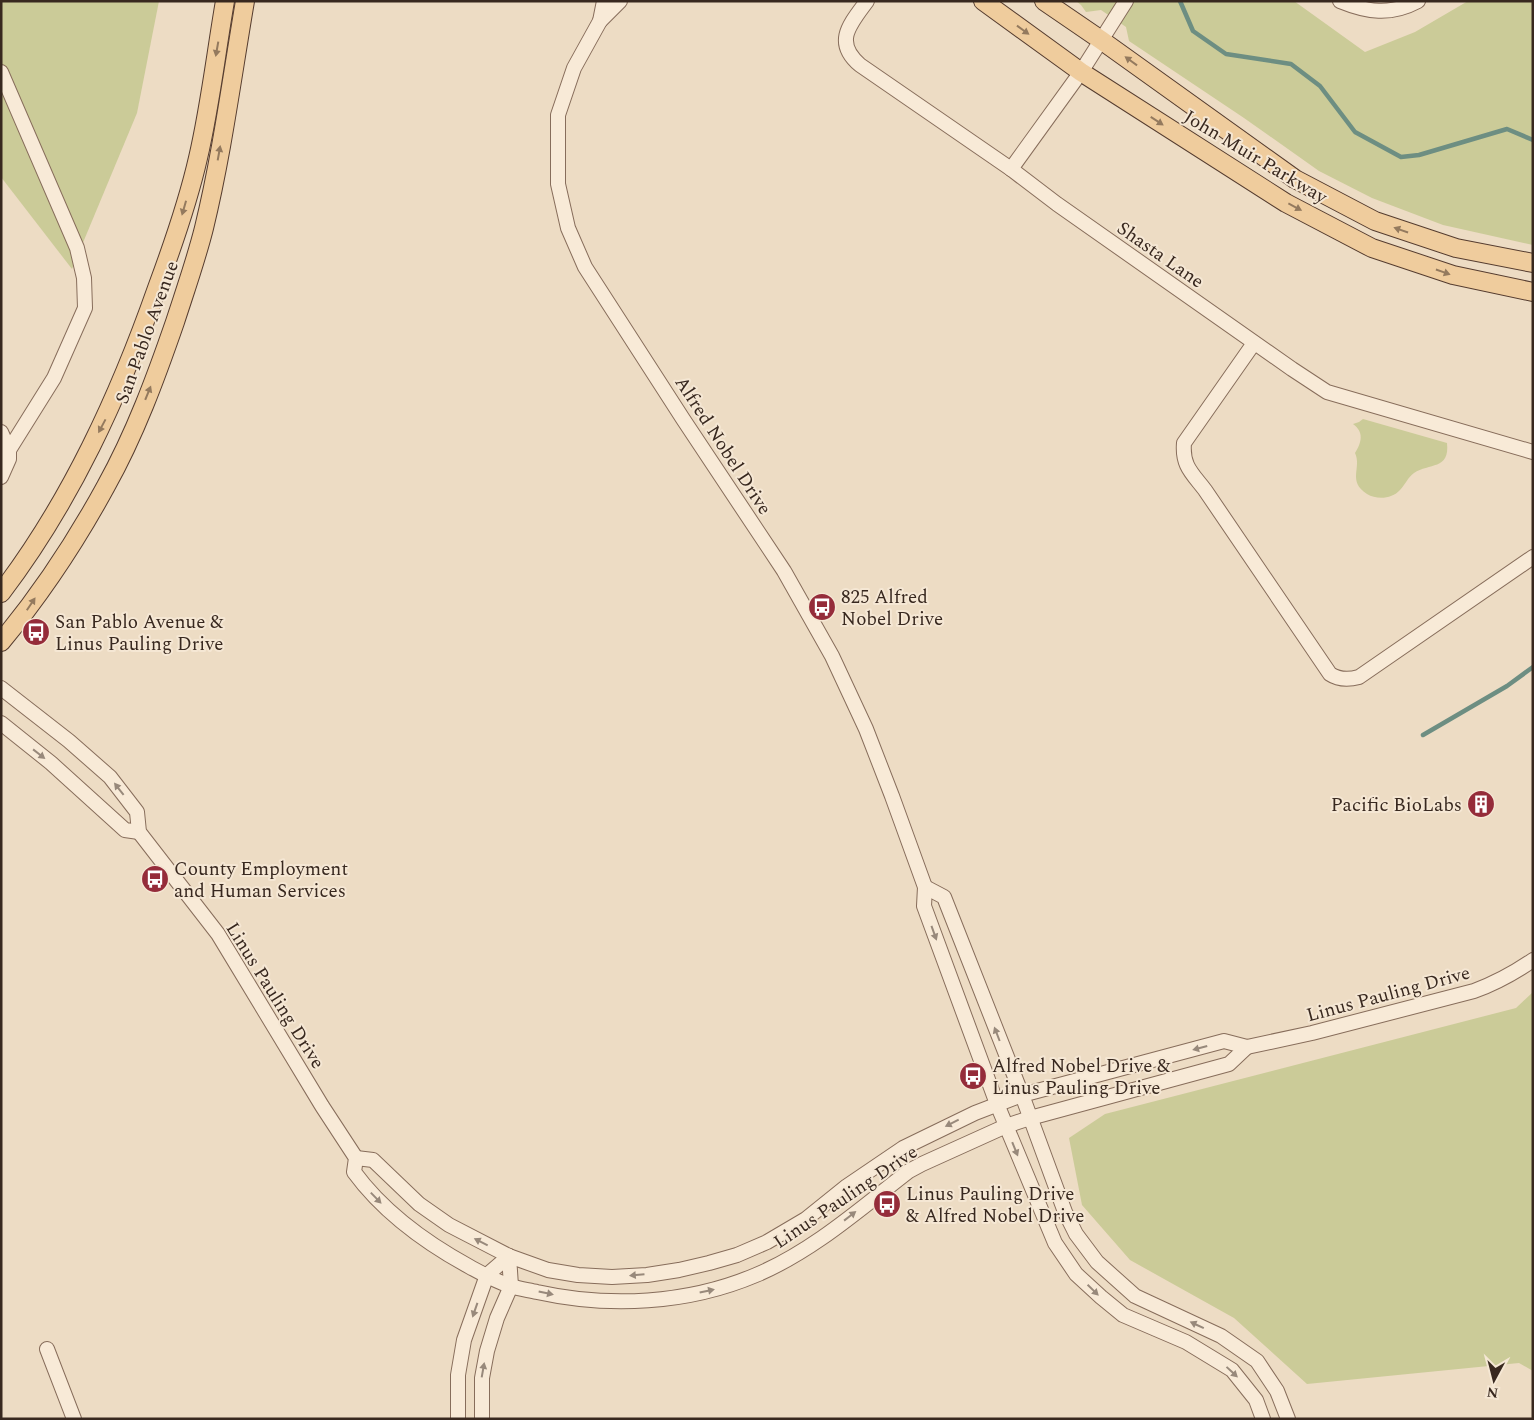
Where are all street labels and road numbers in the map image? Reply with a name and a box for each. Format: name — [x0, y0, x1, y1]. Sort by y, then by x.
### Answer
street label: John Muir Parkway — [1178, 103, 1333, 212]
street label: Shasta Lane — [1111, 214, 1210, 296]
street label: San Pablo Avenue — [108, 257, 187, 408]
street label: Alfred Nobel Drive — [667, 371, 779, 521]
street label: Linus Pauling Drive — [218, 917, 332, 1075]
street label: Linus Pauling Drive — [1303, 959, 1474, 1030]
street label: Linus Pauling Drive — [768, 1138, 924, 1256]

